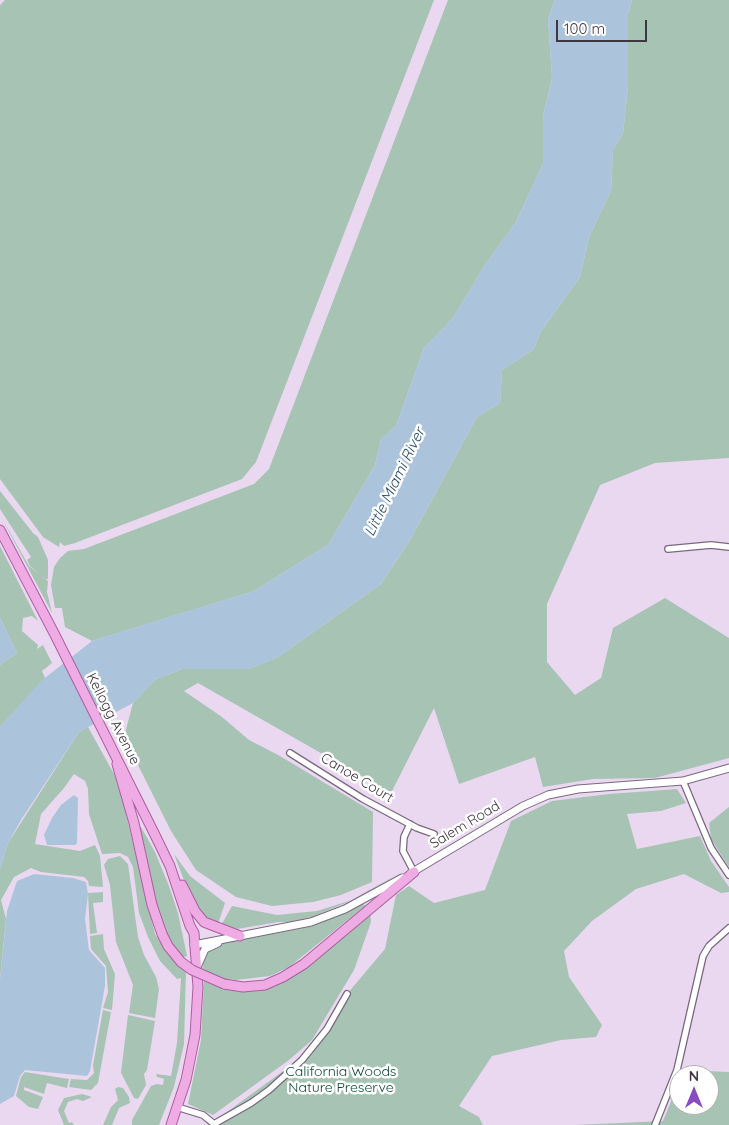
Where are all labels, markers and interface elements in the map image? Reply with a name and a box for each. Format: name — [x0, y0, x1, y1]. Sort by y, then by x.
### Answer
scale bar — [559, 10, 650, 42]
text: 100 m — [564, 19, 605, 38]
water label: Little Miami River — [361, 425, 429, 539]
street label: Kellogg Avenue — [83, 670, 143, 768]
street label: Canoe Court — [318, 750, 396, 806]
street label: Salem Road — [427, 798, 503, 852]
park label: California Woods Nature Preserve — [286, 1064, 396, 1096]
north arrow — [669, 1065, 719, 1115]
text: N — [689, 1067, 699, 1085]

